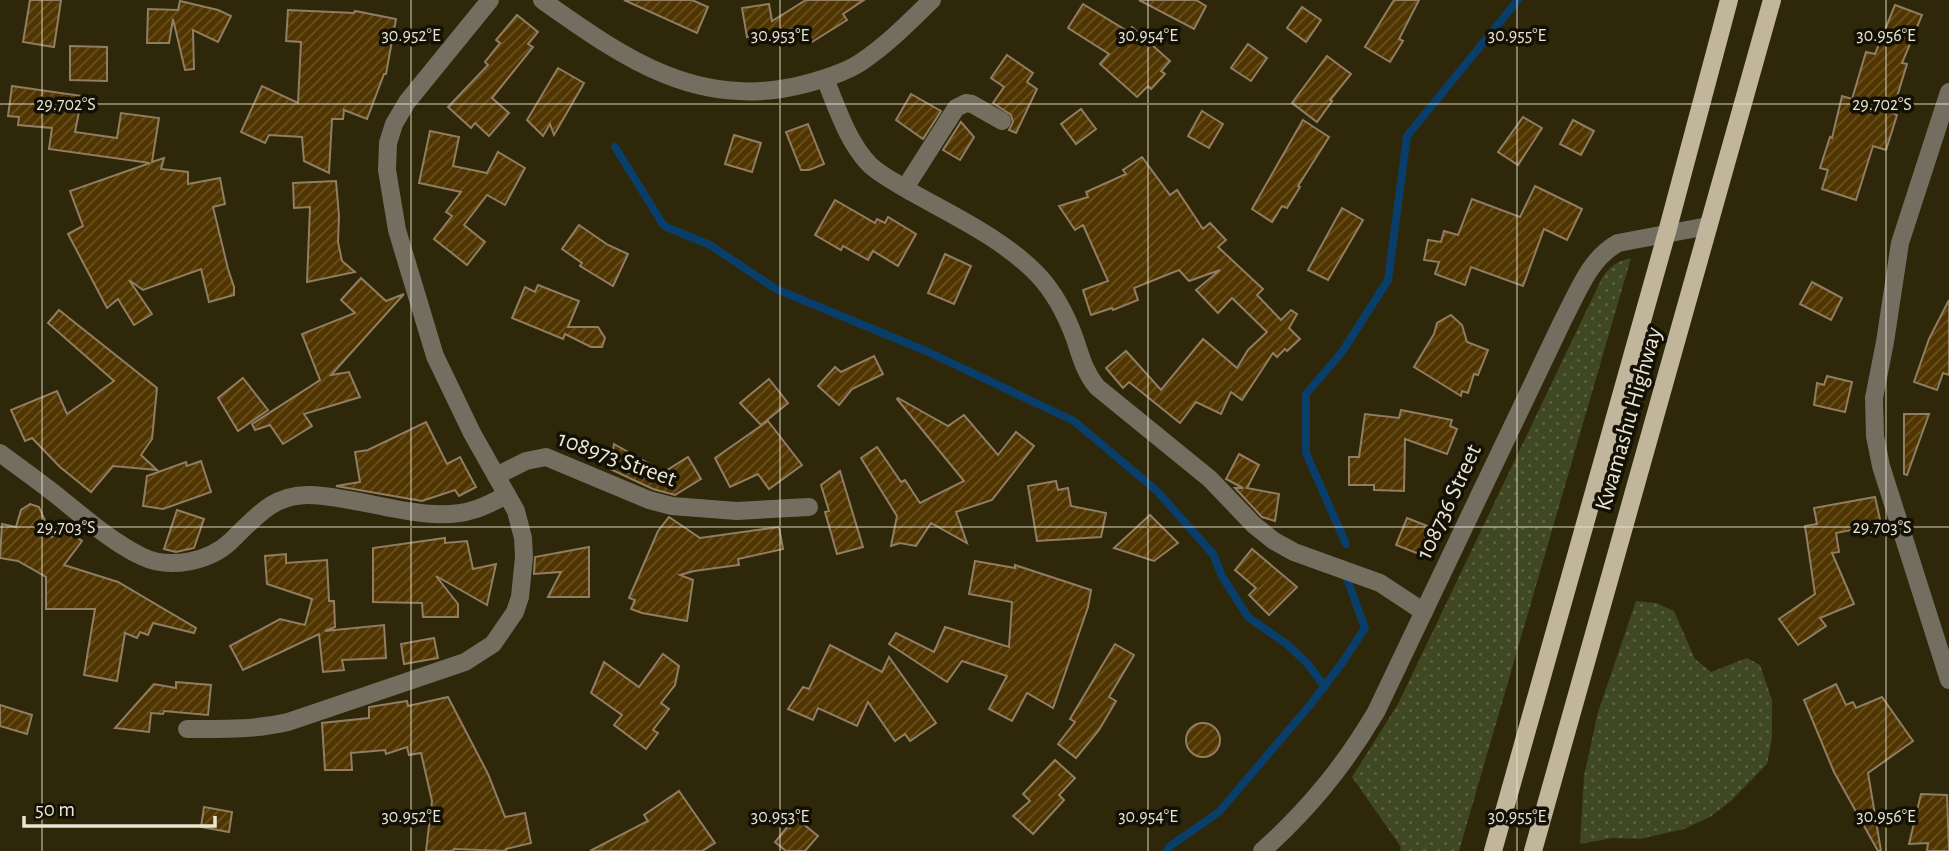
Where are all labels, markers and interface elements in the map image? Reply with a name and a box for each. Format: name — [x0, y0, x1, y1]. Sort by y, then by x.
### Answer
text: 30.952°E — [381, 27, 441, 45]
text: 30.953°E — [751, 27, 810, 45]
text: 30.954°E — [1118, 27, 1178, 45]
text: 30.955°E — [1488, 27, 1547, 45]
text: 30.956°E — [1856, 27, 1916, 45]
text: 29.702°S — [36, 96, 96, 114]
text: 29.702°S — [1852, 96, 1912, 114]
street label: Kwamashu Highway — [1591, 325, 1667, 513]
street label: 108973 Street — [555, 427, 680, 492]
street label: 108736 Street — [1412, 440, 1486, 563]
text: 29.703°S — [37, 519, 95, 537]
text: 29.703°S — [1853, 519, 1911, 537]
scale bar — [24, 784, 215, 828]
text: 50 m — [35, 799, 75, 820]
text: 30.952°E — [381, 808, 441, 826]
text: 30.953°E — [751, 808, 810, 826]
text: 30.954°E — [1118, 808, 1178, 826]
text: 30.955°E — [1488, 808, 1547, 826]
text: 30.956°E — [1856, 808, 1916, 826]

